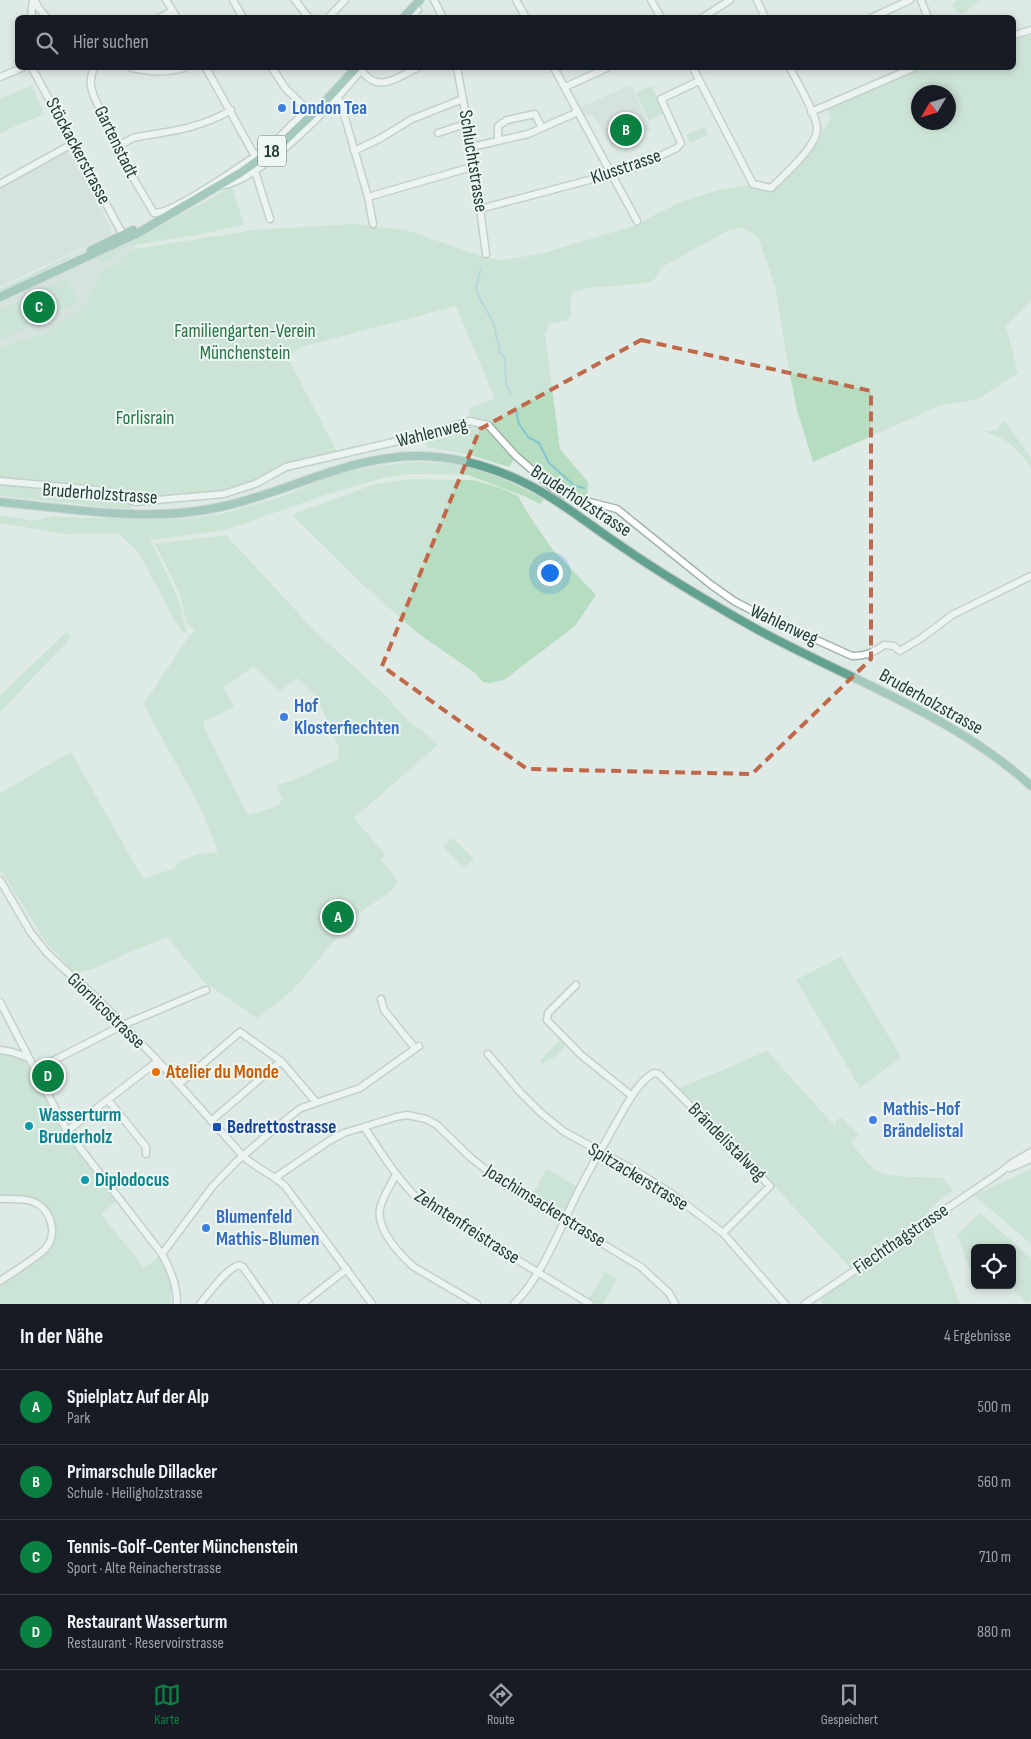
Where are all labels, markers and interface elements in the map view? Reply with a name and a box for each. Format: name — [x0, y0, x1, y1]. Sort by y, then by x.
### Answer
search box — [15, 15, 1016, 70]
icon: search — [33, 29, 61, 57]
text: Hier suchen — [73, 31, 149, 54]
north arrow — [911, 85, 956, 130]
street label: Stöckackerstrasse — [40, 94, 116, 208]
place label: London Tea — [292, 97, 367, 120]
street label: Gartenstadt — [89, 102, 143, 182]
marker: London Tea — [276, 102, 288, 114]
street label: Schluchtstrasse — [454, 108, 492, 214]
pin: B — [610, 111, 642, 149]
road number: 18 — [258, 136, 286, 166]
street label: Klusstrasse — [588, 144, 664, 190]
pin: C — [23, 288, 55, 326]
park label: Familiengarten-Verein Münchenstein — [174, 320, 316, 365]
park label: Forlisrain — [116, 407, 174, 430]
street label: Wahlenweg — [394, 413, 470, 453]
street label: Bruderholzstrasse — [526, 460, 636, 542]
street label: Bruderholzstrasse — [42, 479, 158, 509]
your location — [537, 560, 563, 586]
street label: Wahlenweg — [746, 599, 822, 651]
street label: Bruderholzstrasse — [875, 664, 987, 740]
place label: Hof Klosterfiechten — [294, 695, 400, 740]
marker: Hof Klosterfiechten — [278, 711, 290, 723]
pin: A — [322, 898, 354, 936]
street label: Giornicostrasse — [62, 968, 150, 1054]
pin: D — [32, 1057, 64, 1095]
place label: Atelier du Monde — [165, 1061, 279, 1084]
marker: Atelier du Monde — [150, 1066, 162, 1078]
street label: Brändelistalweg — [683, 1098, 771, 1186]
place label: Mathis-Hof Brändelistal — [883, 1098, 963, 1143]
place label: Wasserturm Bruderholz — [39, 1104, 121, 1149]
marker: Mathis-Hof Brändelistal — [867, 1114, 879, 1126]
place label: Bedrettostrasse — [227, 1116, 336, 1139]
marker: Wasserturm Bruderholz — [23, 1120, 35, 1132]
marker: Bedrettostrasse — [211, 1121, 223, 1133]
street label: Spitzackerstrasse — [584, 1138, 692, 1216]
street label: Joachimsackerstrasse — [479, 1159, 610, 1252]
place label: Diplodocus — [95, 1169, 169, 1192]
marker: Diplodocus — [79, 1174, 91, 1186]
street label: Zehntenfreistrasse — [410, 1184, 524, 1270]
street label: Fiechthagstrasse — [849, 1199, 953, 1279]
place label: Blumenfeld Mathis-Blumen — [216, 1206, 319, 1251]
marker: Blumenfeld Mathis-Blumen — [200, 1222, 212, 1234]
map controls — [971, 1244, 1016, 1289]
button: locate — [971, 1244, 1016, 1289]
text: In der Nähe — [20, 1324, 103, 1349]
text: 4 Ergebnisse — [944, 1327, 1011, 1346]
text: Spielplatz Auf der Alp — [67, 1386, 209, 1409]
text: A — [32, 1398, 40, 1417]
text: 500 m — [977, 1398, 1011, 1417]
text: Park — [67, 1409, 90, 1428]
text: Primarschule Dillacker — [67, 1461, 217, 1484]
text: B — [32, 1473, 40, 1492]
text: 560 m — [978, 1473, 1011, 1492]
text: Schule · Heiligholzstrasse — [67, 1484, 203, 1503]
text: Tennis-Golf-Center Münchenstein — [67, 1536, 298, 1559]
text: C — [32, 1548, 40, 1567]
text: 710 m — [979, 1548, 1011, 1567]
text: Sport · Alte Reinacherstrasse — [67, 1559, 221, 1578]
text: Restaurant Wasserturm — [67, 1611, 227, 1634]
text: D — [32, 1623, 40, 1642]
text: 880 m — [977, 1623, 1011, 1642]
text: Restaurant · Reservoirstrasse — [67, 1634, 224, 1653]
tab: Karte — [153, 1681, 181, 1728]
tab: Route — [487, 1681, 515, 1728]
tab: Gespeichert — [821, 1681, 878, 1728]

